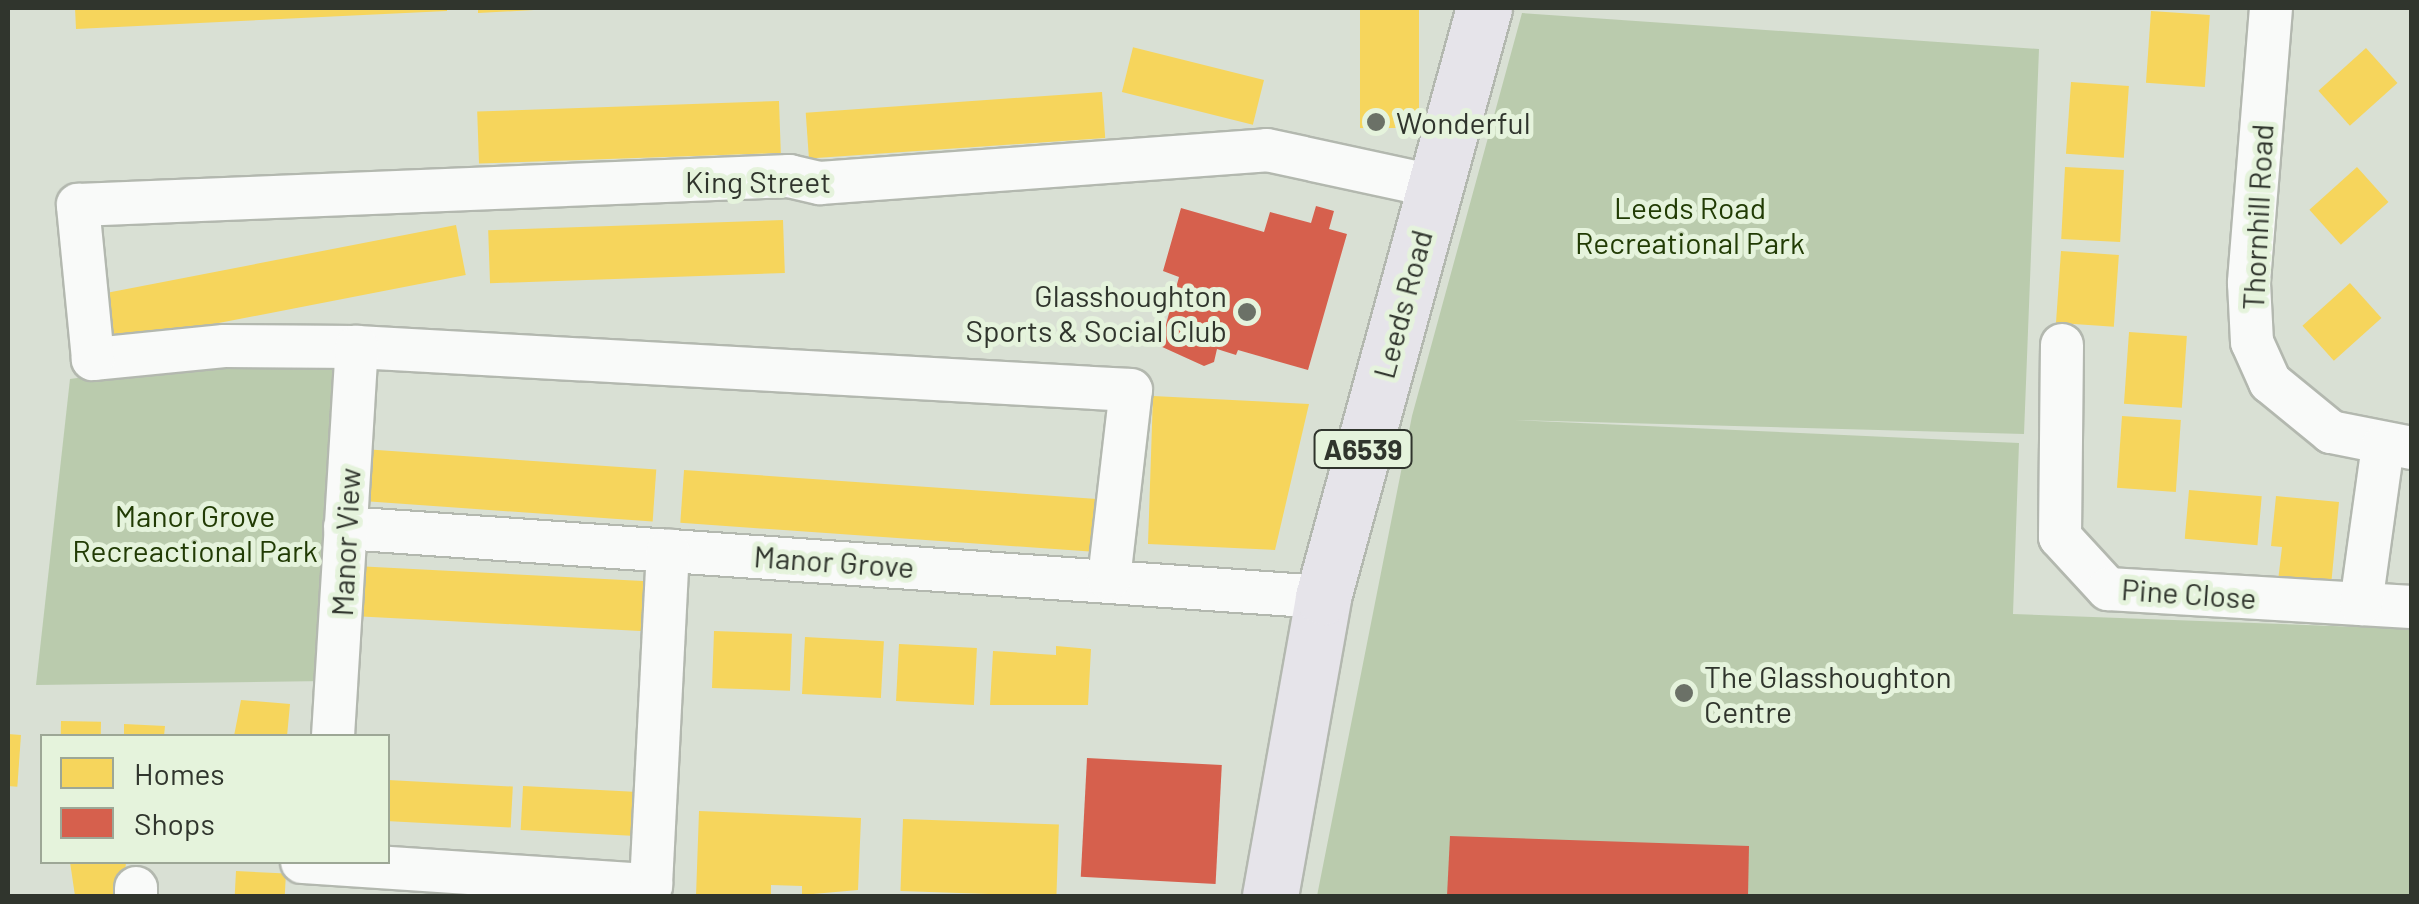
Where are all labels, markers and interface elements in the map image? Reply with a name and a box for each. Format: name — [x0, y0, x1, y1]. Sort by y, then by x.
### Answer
place label: Wonderful — [1396, 104, 1531, 140]
marker: Wonderful — [1365, 111, 1387, 133]
street label: Thornhill Road — [2234, 123, 2280, 311]
street label: King Street — [685, 163, 831, 199]
park label: Leeds Road Recreational Park — [1575, 189, 1805, 260]
street label: Leeds Road — [1365, 226, 1439, 382]
place label: Glasshoughton Sports & Social Club — [965, 277, 1227, 348]
marker: Glasshoughton Sports & Social Club — [1236, 301, 1258, 323]
road number: A6539 — [1313, 426, 1413, 472]
street label: Manor View — [323, 467, 367, 617]
park label: Manor Grove Recreactional Park — [72, 497, 318, 568]
street label: Manor Grove — [753, 537, 915, 585]
street label: Pine Close — [2120, 570, 2258, 616]
place label: The Glasshoughton Centre — [1704, 658, 1952, 728]
marker: The Glasshoughton Centre — [1673, 682, 1695, 704]
legend — [40, 734, 390, 864]
text: Homes — [134, 755, 225, 791]
text: Shops — [134, 805, 215, 841]

